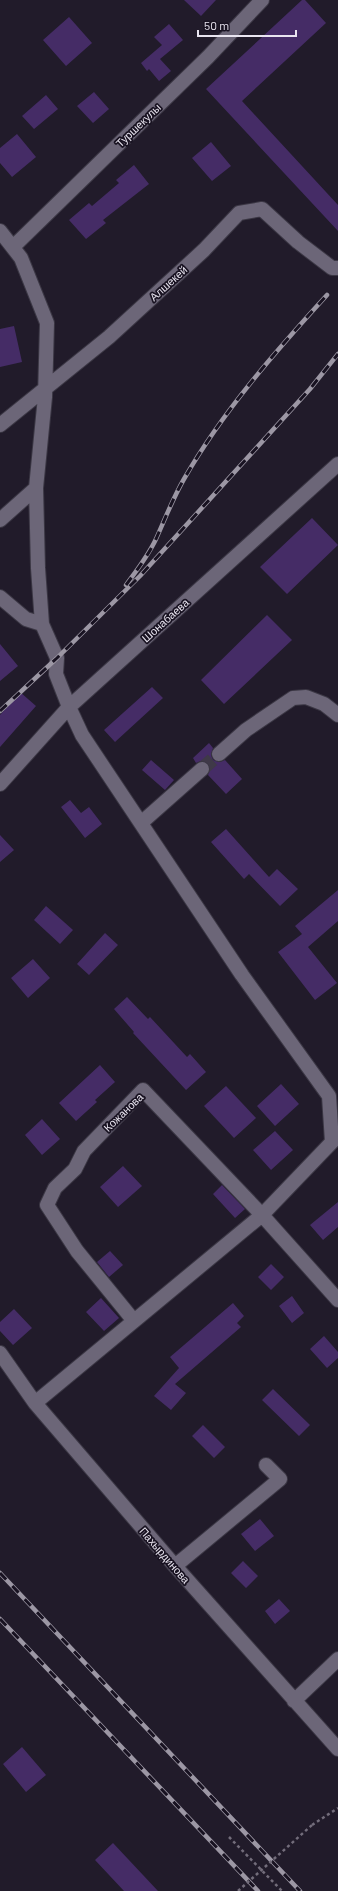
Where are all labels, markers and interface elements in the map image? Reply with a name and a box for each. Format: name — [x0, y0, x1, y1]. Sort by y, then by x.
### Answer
scale bar — [198, 12, 296, 38]
text: 50 m — [204, 18, 229, 32]
street label: Туршекулы — [113, 100, 163, 149]
street label: Алшекей — [147, 263, 189, 303]
street label: Шонабаева — [139, 595, 192, 644]
street label: Кожанова — [101, 1089, 146, 1134]
street label: Пахырдинова — [137, 1524, 193, 1586]

